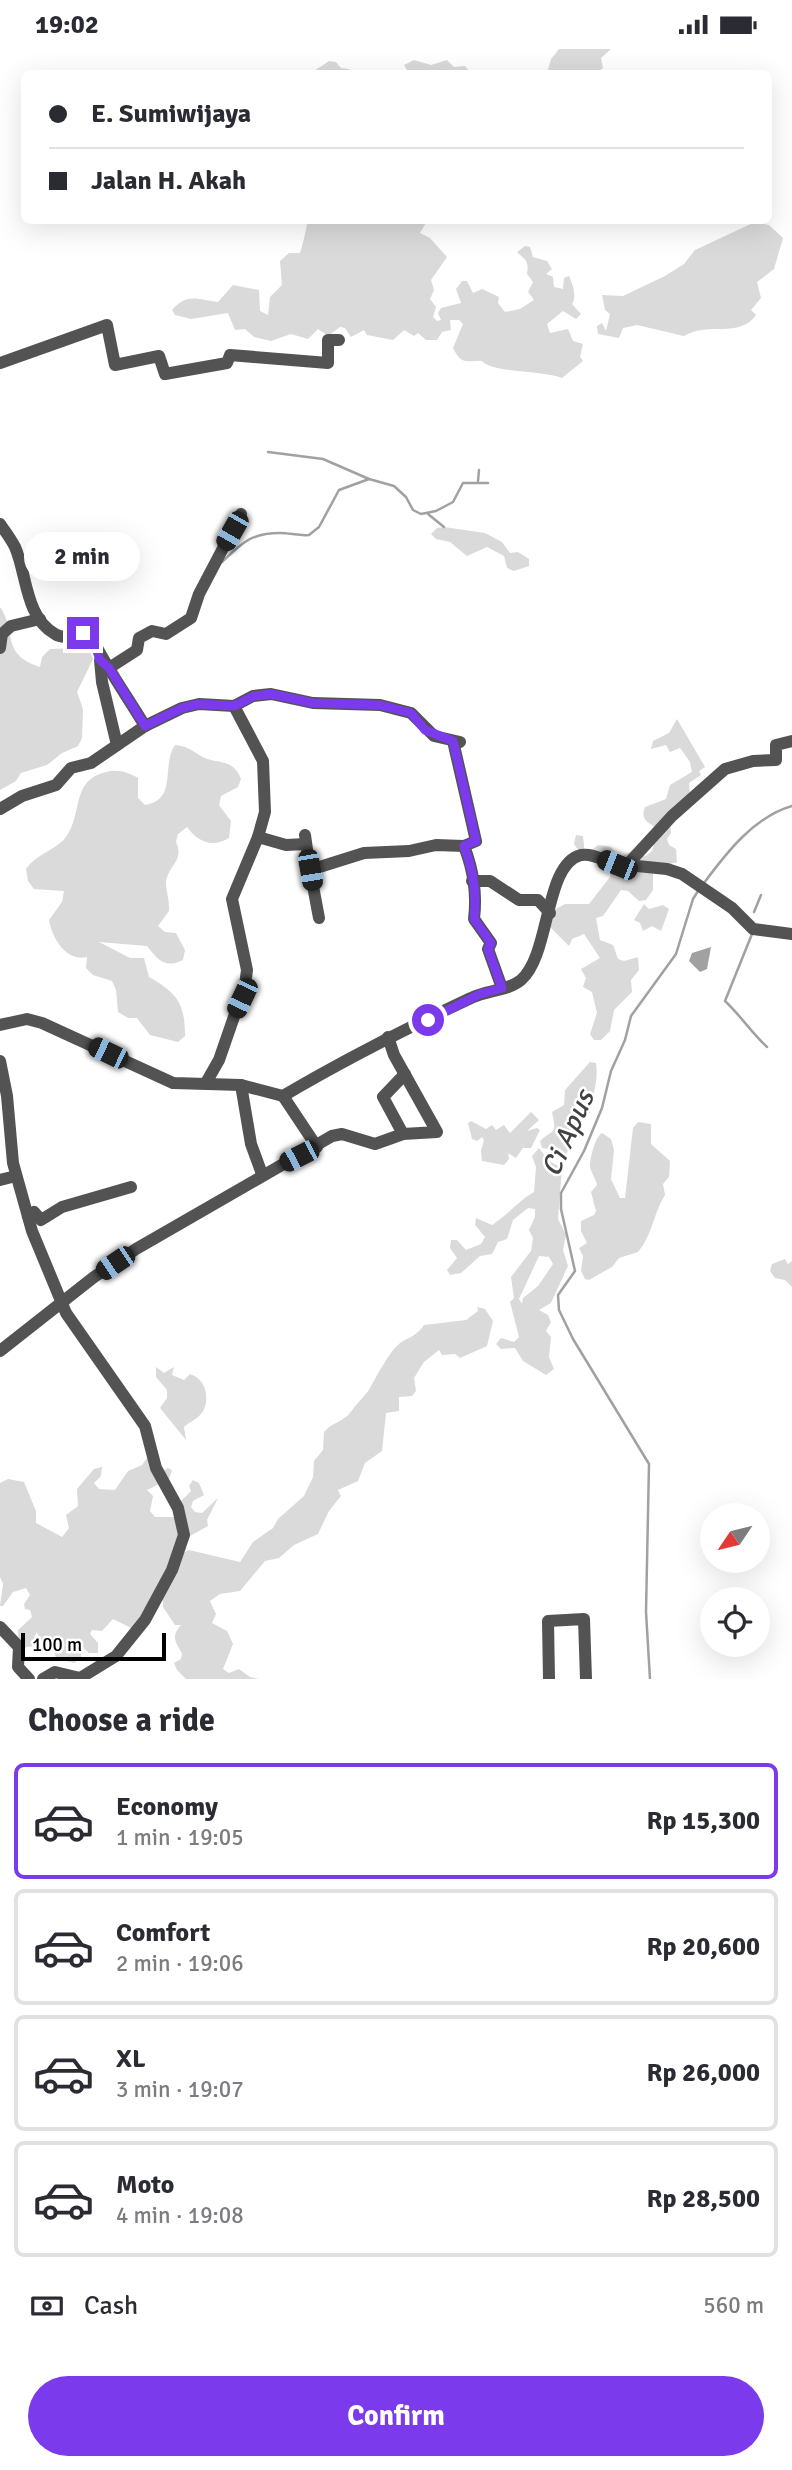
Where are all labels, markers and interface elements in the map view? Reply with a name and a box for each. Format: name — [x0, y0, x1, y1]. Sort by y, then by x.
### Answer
text: 19:02 — [35, 9, 99, 41]
text: E. Sumiwijaya — [91, 98, 251, 130]
text: Jalan H. Akah — [91, 165, 246, 197]
car — [213, 508, 252, 554]
callout: 2 min — [25, 531, 141, 581]
text: 2 min — [54, 542, 110, 571]
route end — [67, 617, 99, 649]
car — [297, 847, 324, 893]
car — [594, 847, 641, 883]
car — [224, 975, 261, 1021]
route start — [412, 1004, 444, 1036]
car — [85, 1034, 132, 1072]
water label: Ci Apus — [534, 1083, 603, 1182]
car — [276, 1137, 323, 1175]
car — [92, 1243, 139, 1283]
north arrow — [700, 1503, 770, 1573]
map controls — [700, 1503, 770, 1657]
button: locate — [700, 1587, 770, 1657]
scale bar — [21, 1630, 166, 1662]
text: 100 m — [32, 1633, 82, 1657]
text: Choose a ride — [28, 1701, 215, 1740]
icon: car — [32, 1790, 95, 1853]
text: Economy — [116, 1791, 218, 1823]
text: Rp 15,300 — [646, 1805, 760, 1837]
text: 1 min · 19:05 — [116, 1823, 244, 1852]
icon: car — [32, 1916, 95, 1979]
text: Comfort — [116, 1917, 210, 1949]
text: Rp 20,600 — [646, 1931, 760, 1963]
text: 2 min · 19:06 — [116, 1949, 244, 1978]
icon: car — [32, 2042, 95, 2105]
text: XL — [116, 2043, 146, 2075]
text: Rp 26,000 — [646, 2057, 760, 2089]
text: 3 min · 19:07 — [116, 2075, 244, 2104]
icon: car — [32, 2168, 95, 2231]
text: Moto — [116, 2169, 174, 2201]
text: Rp 28,500 — [646, 2183, 760, 2215]
text: 4 min · 19:08 — [116, 2201, 244, 2230]
icon: cash — [28, 2287, 66, 2325]
text: Cash — [84, 2290, 138, 2322]
text: 560 m — [703, 2291, 764, 2320]
button: Confirm — [28, 2376, 764, 2456]

